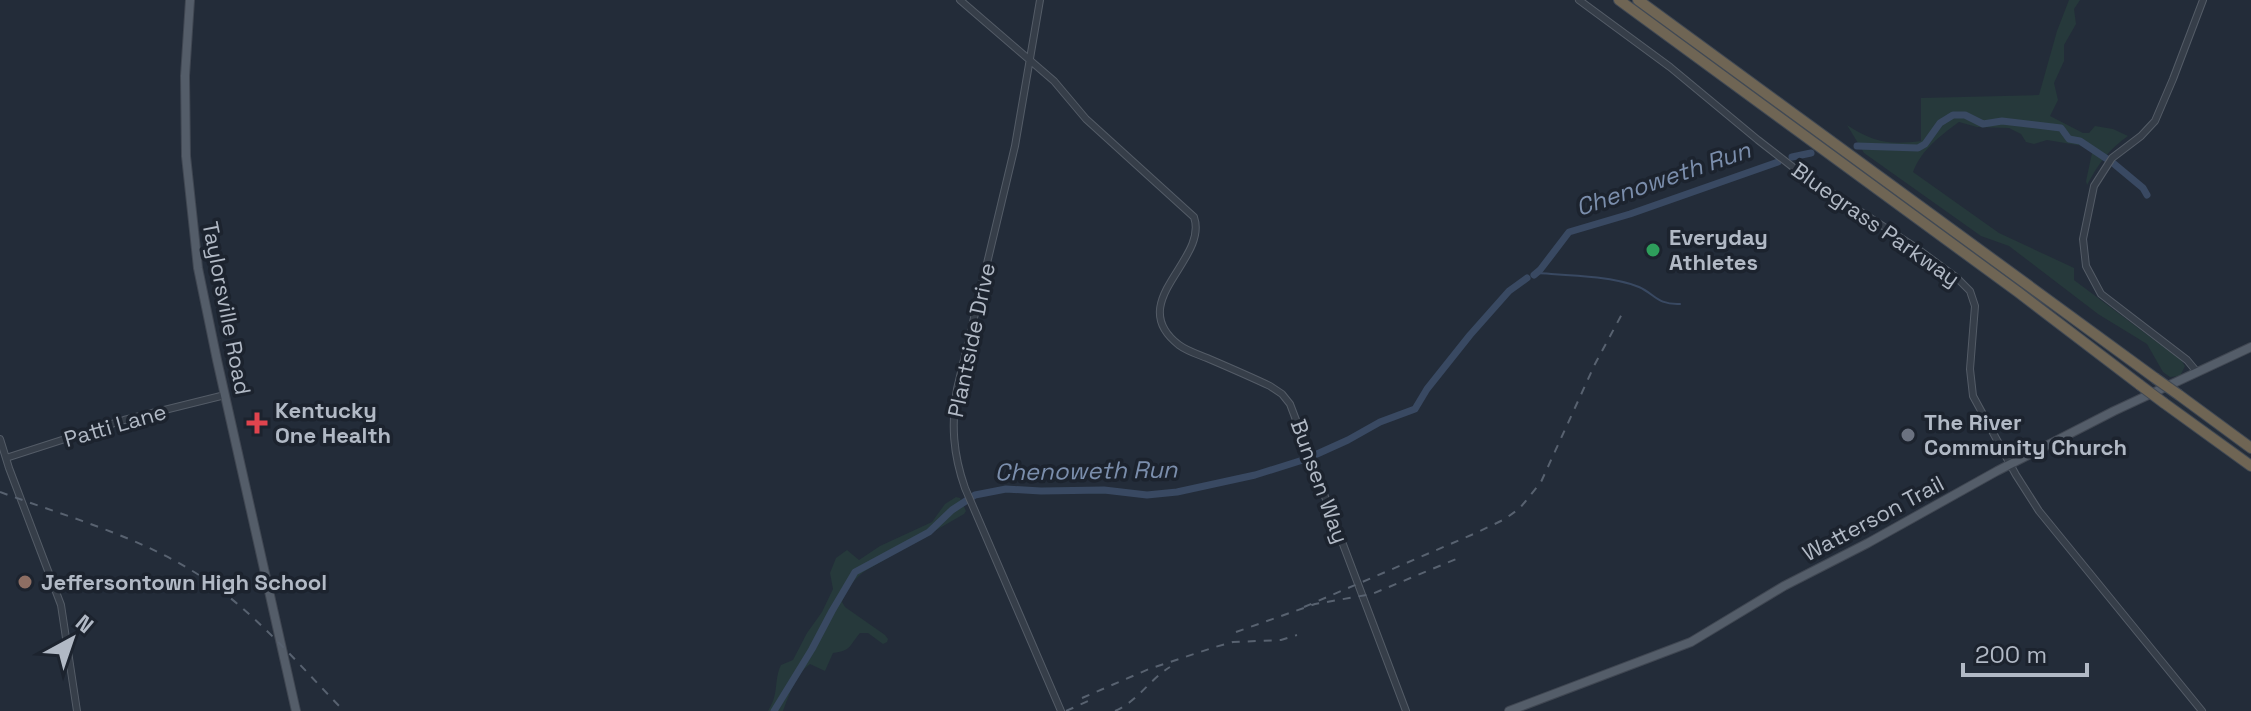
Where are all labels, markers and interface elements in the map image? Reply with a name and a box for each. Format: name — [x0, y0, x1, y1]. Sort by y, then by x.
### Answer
water label: Chenoweth Run — [1571, 134, 1756, 223]
street label: Bluegrass Parkway — [1787, 155, 1965, 293]
street label: Taylorsville Road — [196, 219, 258, 397]
place label: Everyday Athletes — [1669, 223, 1768, 276]
marker: Everyday Athletes — [1644, 241, 1662, 259]
street label: Plantside Drive — [941, 260, 1001, 420]
place label: Kentucky One Health — [275, 396, 391, 449]
street label: Patti Lane — [61, 397, 169, 453]
place label: The River Community Church — [1924, 408, 2127, 461]
marker: Kentucky One Health — [246, 412, 268, 434]
street label: Bunsen Way — [1285, 415, 1355, 547]
marker: The River Community Church — [1899, 426, 1917, 444]
water label: Chenoweth Run — [994, 453, 1179, 488]
street label: Watterson Trail — [1797, 469, 1949, 567]
place label: Jeffersontown High School — [41, 568, 327, 596]
marker: Jeffersontown High School — [16, 573, 34, 591]
north arrow — [32, 599, 112, 679]
text: N — [70, 608, 100, 639]
scale bar — [1963, 627, 2087, 677]
text: 200 m — [1975, 639, 2047, 670]

